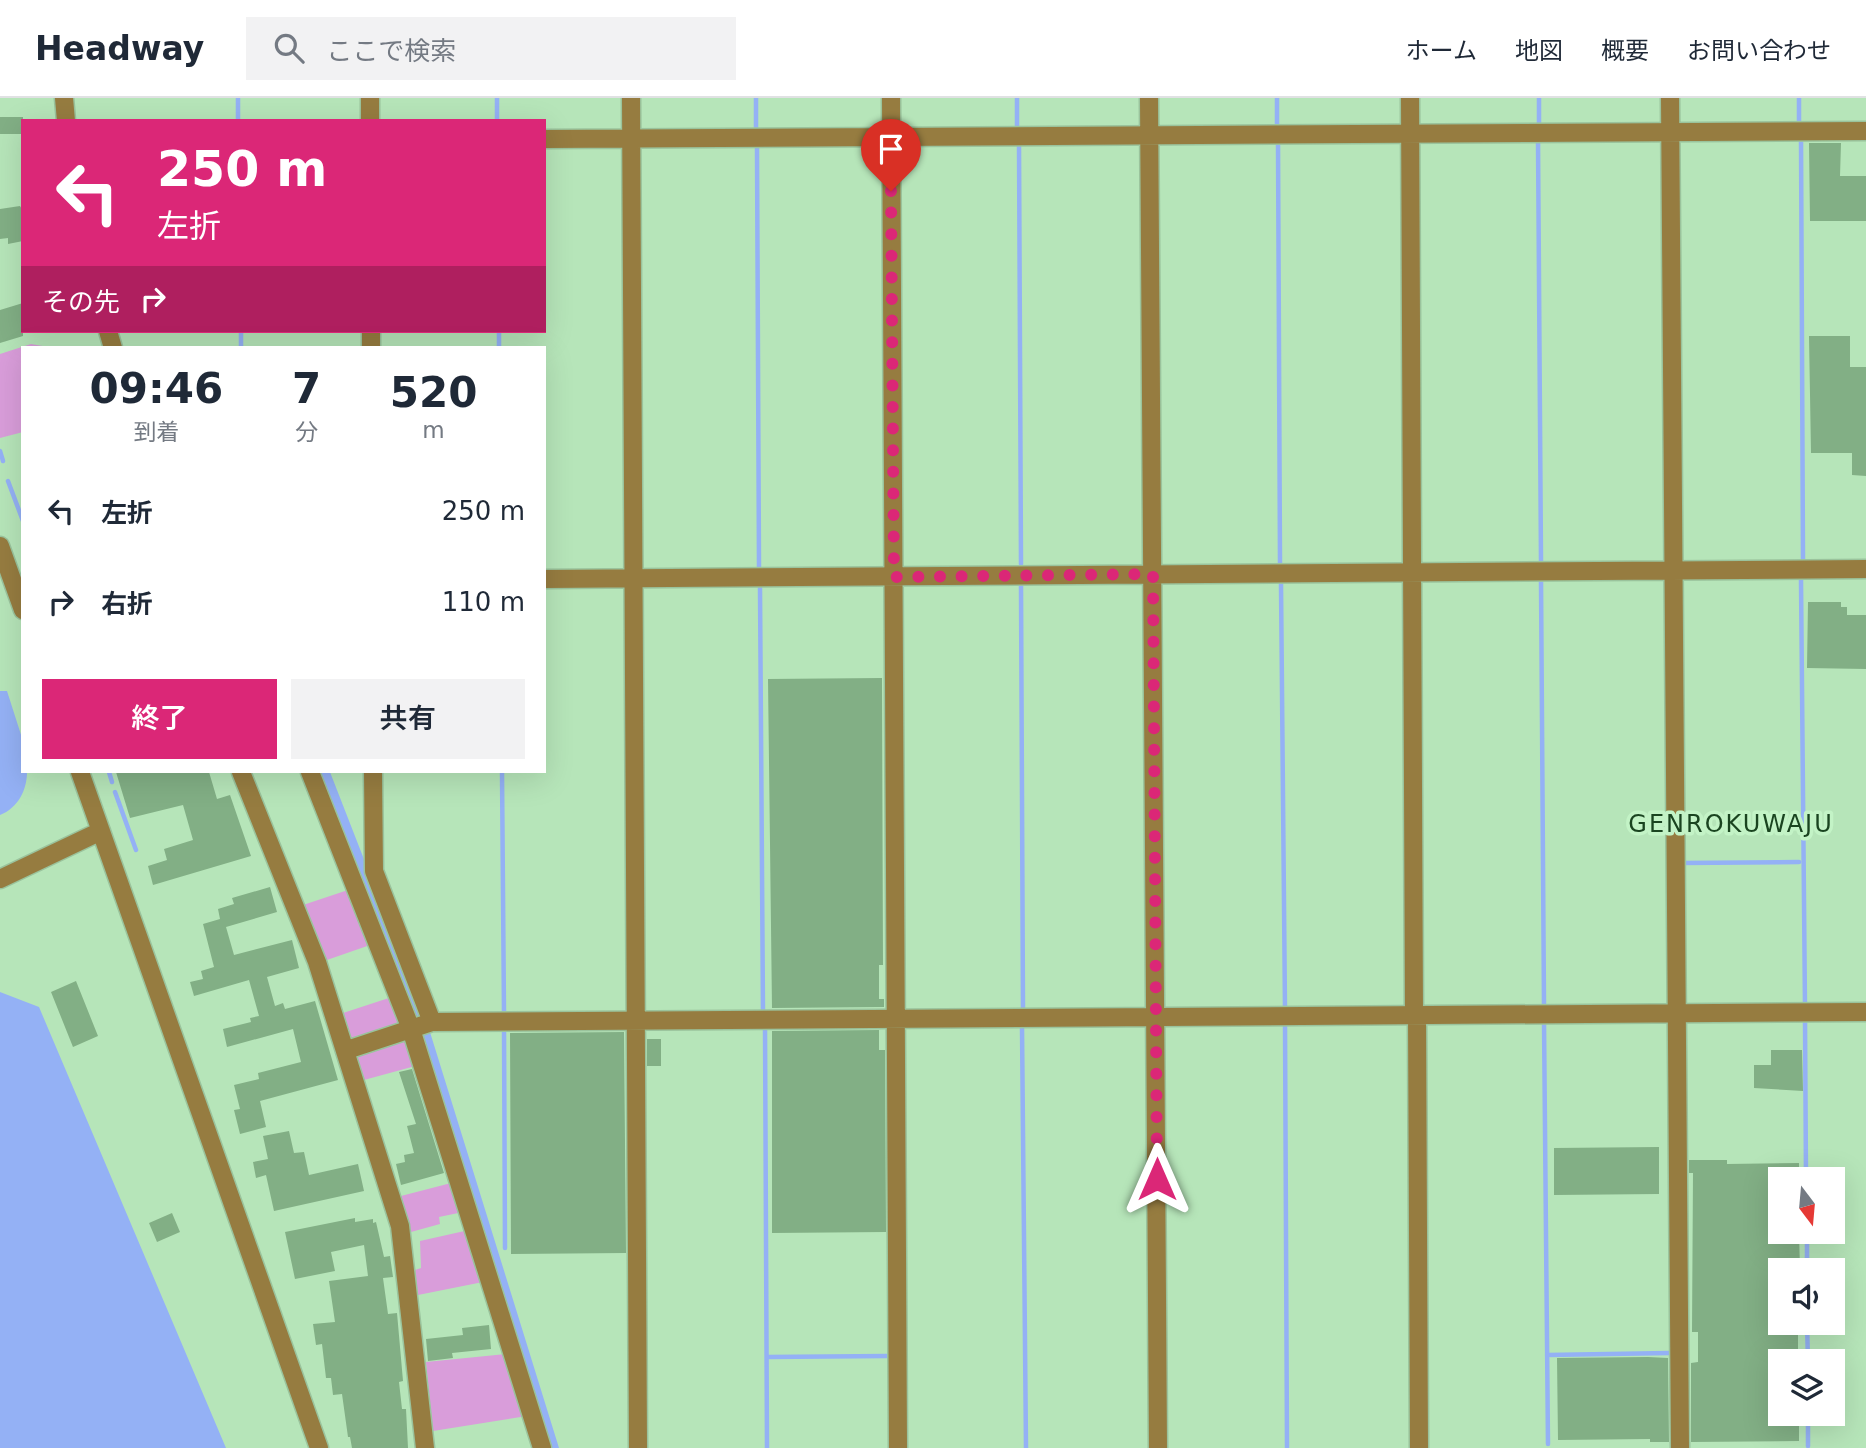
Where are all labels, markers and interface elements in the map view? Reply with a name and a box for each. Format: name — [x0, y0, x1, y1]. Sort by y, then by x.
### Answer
search box — [246, 17, 736, 80]
text: Headway — [35, 29, 204, 68]
icon: search — [270, 29, 308, 67]
text: ここで検索 — [326, 36, 456, 66]
text: ホーム — [1406, 37, 1477, 65]
text: 地図 — [1515, 37, 1563, 65]
text: 概要 — [1601, 37, 1649, 65]
text: お問い合わせ — [1687, 37, 1831, 65]
pin — [861, 119, 921, 191]
icon: arrive — [872, 130, 910, 168]
text: 250 m — [157, 141, 327, 198]
icon: left — [42, 147, 133, 238]
text: 左折 — [157, 207, 221, 245]
icon: right — [134, 280, 172, 318]
text: その先 — [42, 287, 120, 317]
text: 09:46 — [90, 364, 223, 413]
text: 7 — [292, 364, 321, 413]
text: 520 — [390, 368, 477, 417]
text: m — [422, 417, 445, 443]
text: 到着 — [133, 419, 179, 445]
text: 分 — [295, 419, 318, 445]
icon: left — [42, 492, 80, 530]
text: 250 m — [442, 496, 525, 526]
text: 左折 — [101, 498, 153, 528]
icon: right — [42, 583, 80, 621]
text: 110 m — [442, 587, 525, 617]
text: 右折 — [101, 589, 153, 619]
button: 終了 — [42, 679, 277, 759]
button: 共有 — [291, 679, 525, 759]
district label: GENROKUWAJU — [1628, 810, 1834, 838]
position arrow — [1120, 1142, 1194, 1216]
north arrow — [1768, 1167, 1844, 1244]
map controls — [1768, 1167, 1845, 1426]
button: sound — [1768, 1258, 1845, 1335]
button: layers — [1768, 1349, 1845, 1426]

